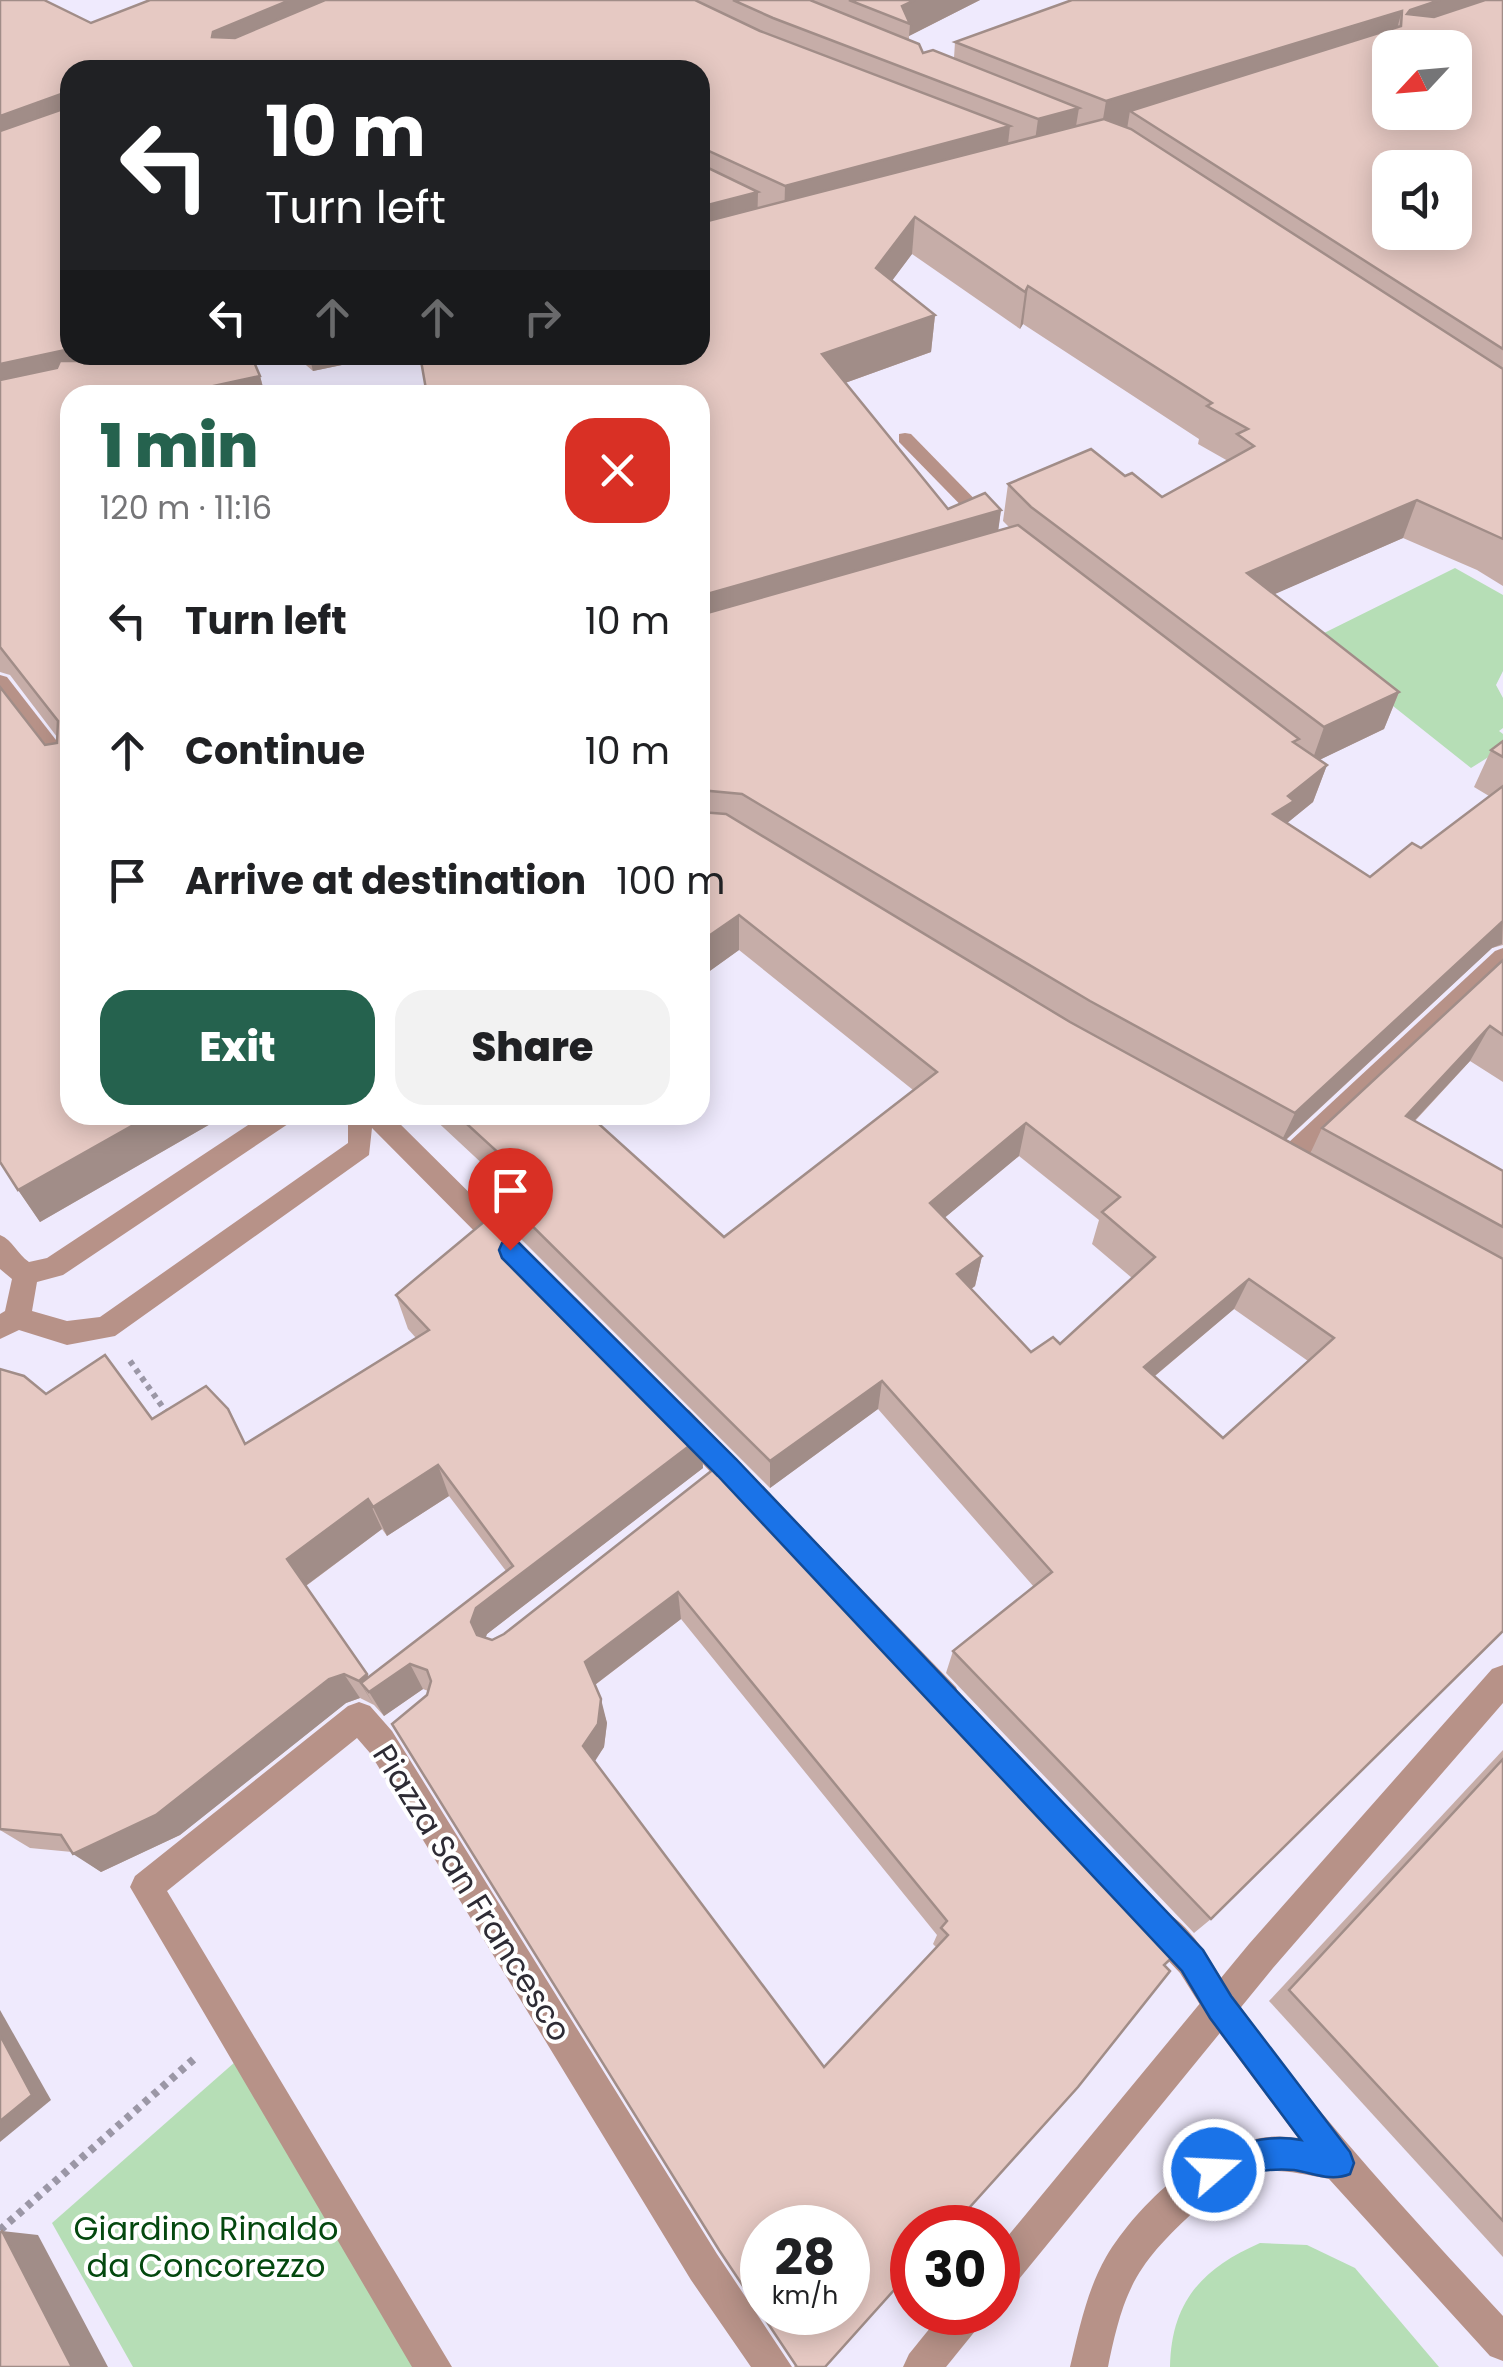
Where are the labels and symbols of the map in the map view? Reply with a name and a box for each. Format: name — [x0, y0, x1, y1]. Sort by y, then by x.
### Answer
north arrow — [1372, 30, 1472, 130]
pin — [468, 1148, 553, 1251]
street label: Piazza San Francesco — [363, 1735, 582, 2050]
position arrow — [1162, 2118, 1266, 2222]
speed limit sign: 30 — [890, 2205, 1020, 2335]
park label: Giardino Rinaldo da Concorezzo — [74, 2206, 338, 2288]

